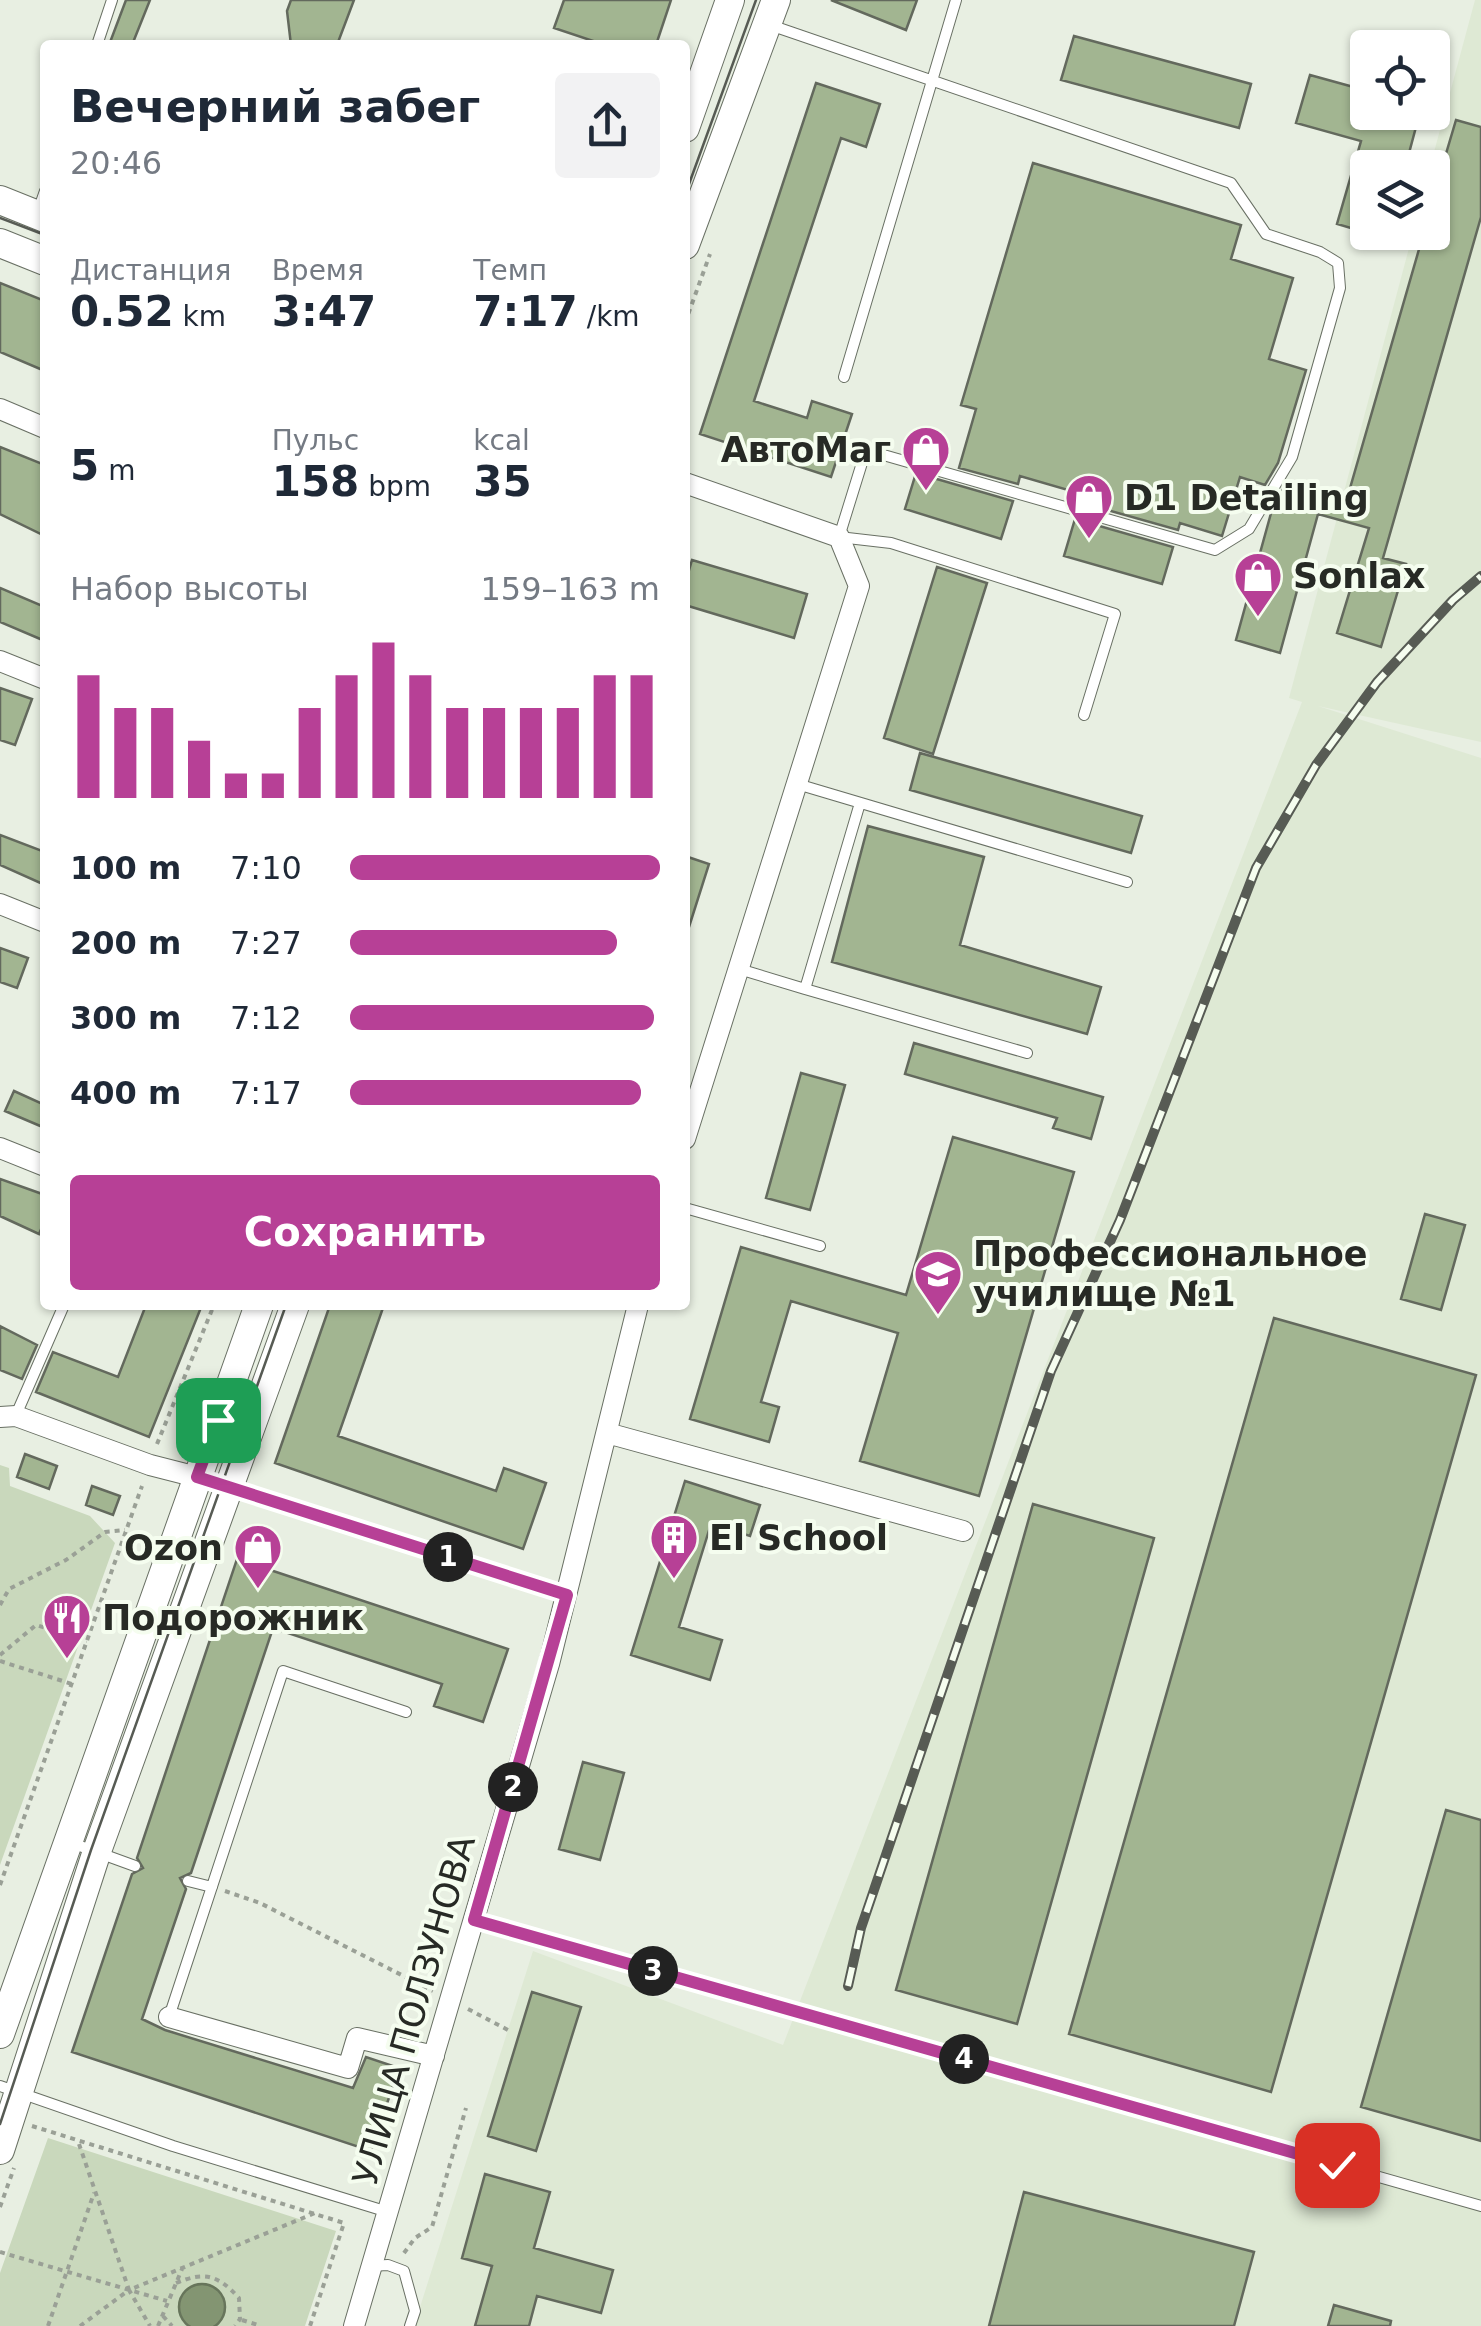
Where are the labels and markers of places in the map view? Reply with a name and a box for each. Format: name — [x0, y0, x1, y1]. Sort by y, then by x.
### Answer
shop icon: АвтоМаг — [900, 424, 952, 492]
place label: АвтоМаг — [721, 430, 891, 470]
shop icon: D1 Detailing — [1063, 472, 1115, 540]
place label: D1 Detailing — [1124, 478, 1369, 518]
shop icon: Sonlax — [1232, 550, 1284, 618]
place label: Sonlax — [1293, 556, 1426, 596]
place label: Профессиональное училище №1 — [973, 1234, 1367, 1314]
school or university icon: Профессиональное училище №1 — [912, 1248, 964, 1316]
pin — [176, 1378, 261, 1463]
building icon: El School — [648, 1512, 700, 1580]
place label: El School — [709, 1518, 888, 1558]
shop icon: Ozon — [232, 1522, 284, 1590]
place label: Ozon — [124, 1528, 223, 1568]
pin: 1 — [423, 1532, 473, 1582]
restaurant icon: Подорожник — [41, 1592, 93, 1660]
place label: Подорожник — [102, 1598, 364, 1638]
pin: 2 — [488, 1762, 538, 1812]
pin: 3 — [628, 1946, 678, 1996]
pin: 4 — [939, 2034, 989, 2084]
pin — [1295, 2123, 1380, 2208]

